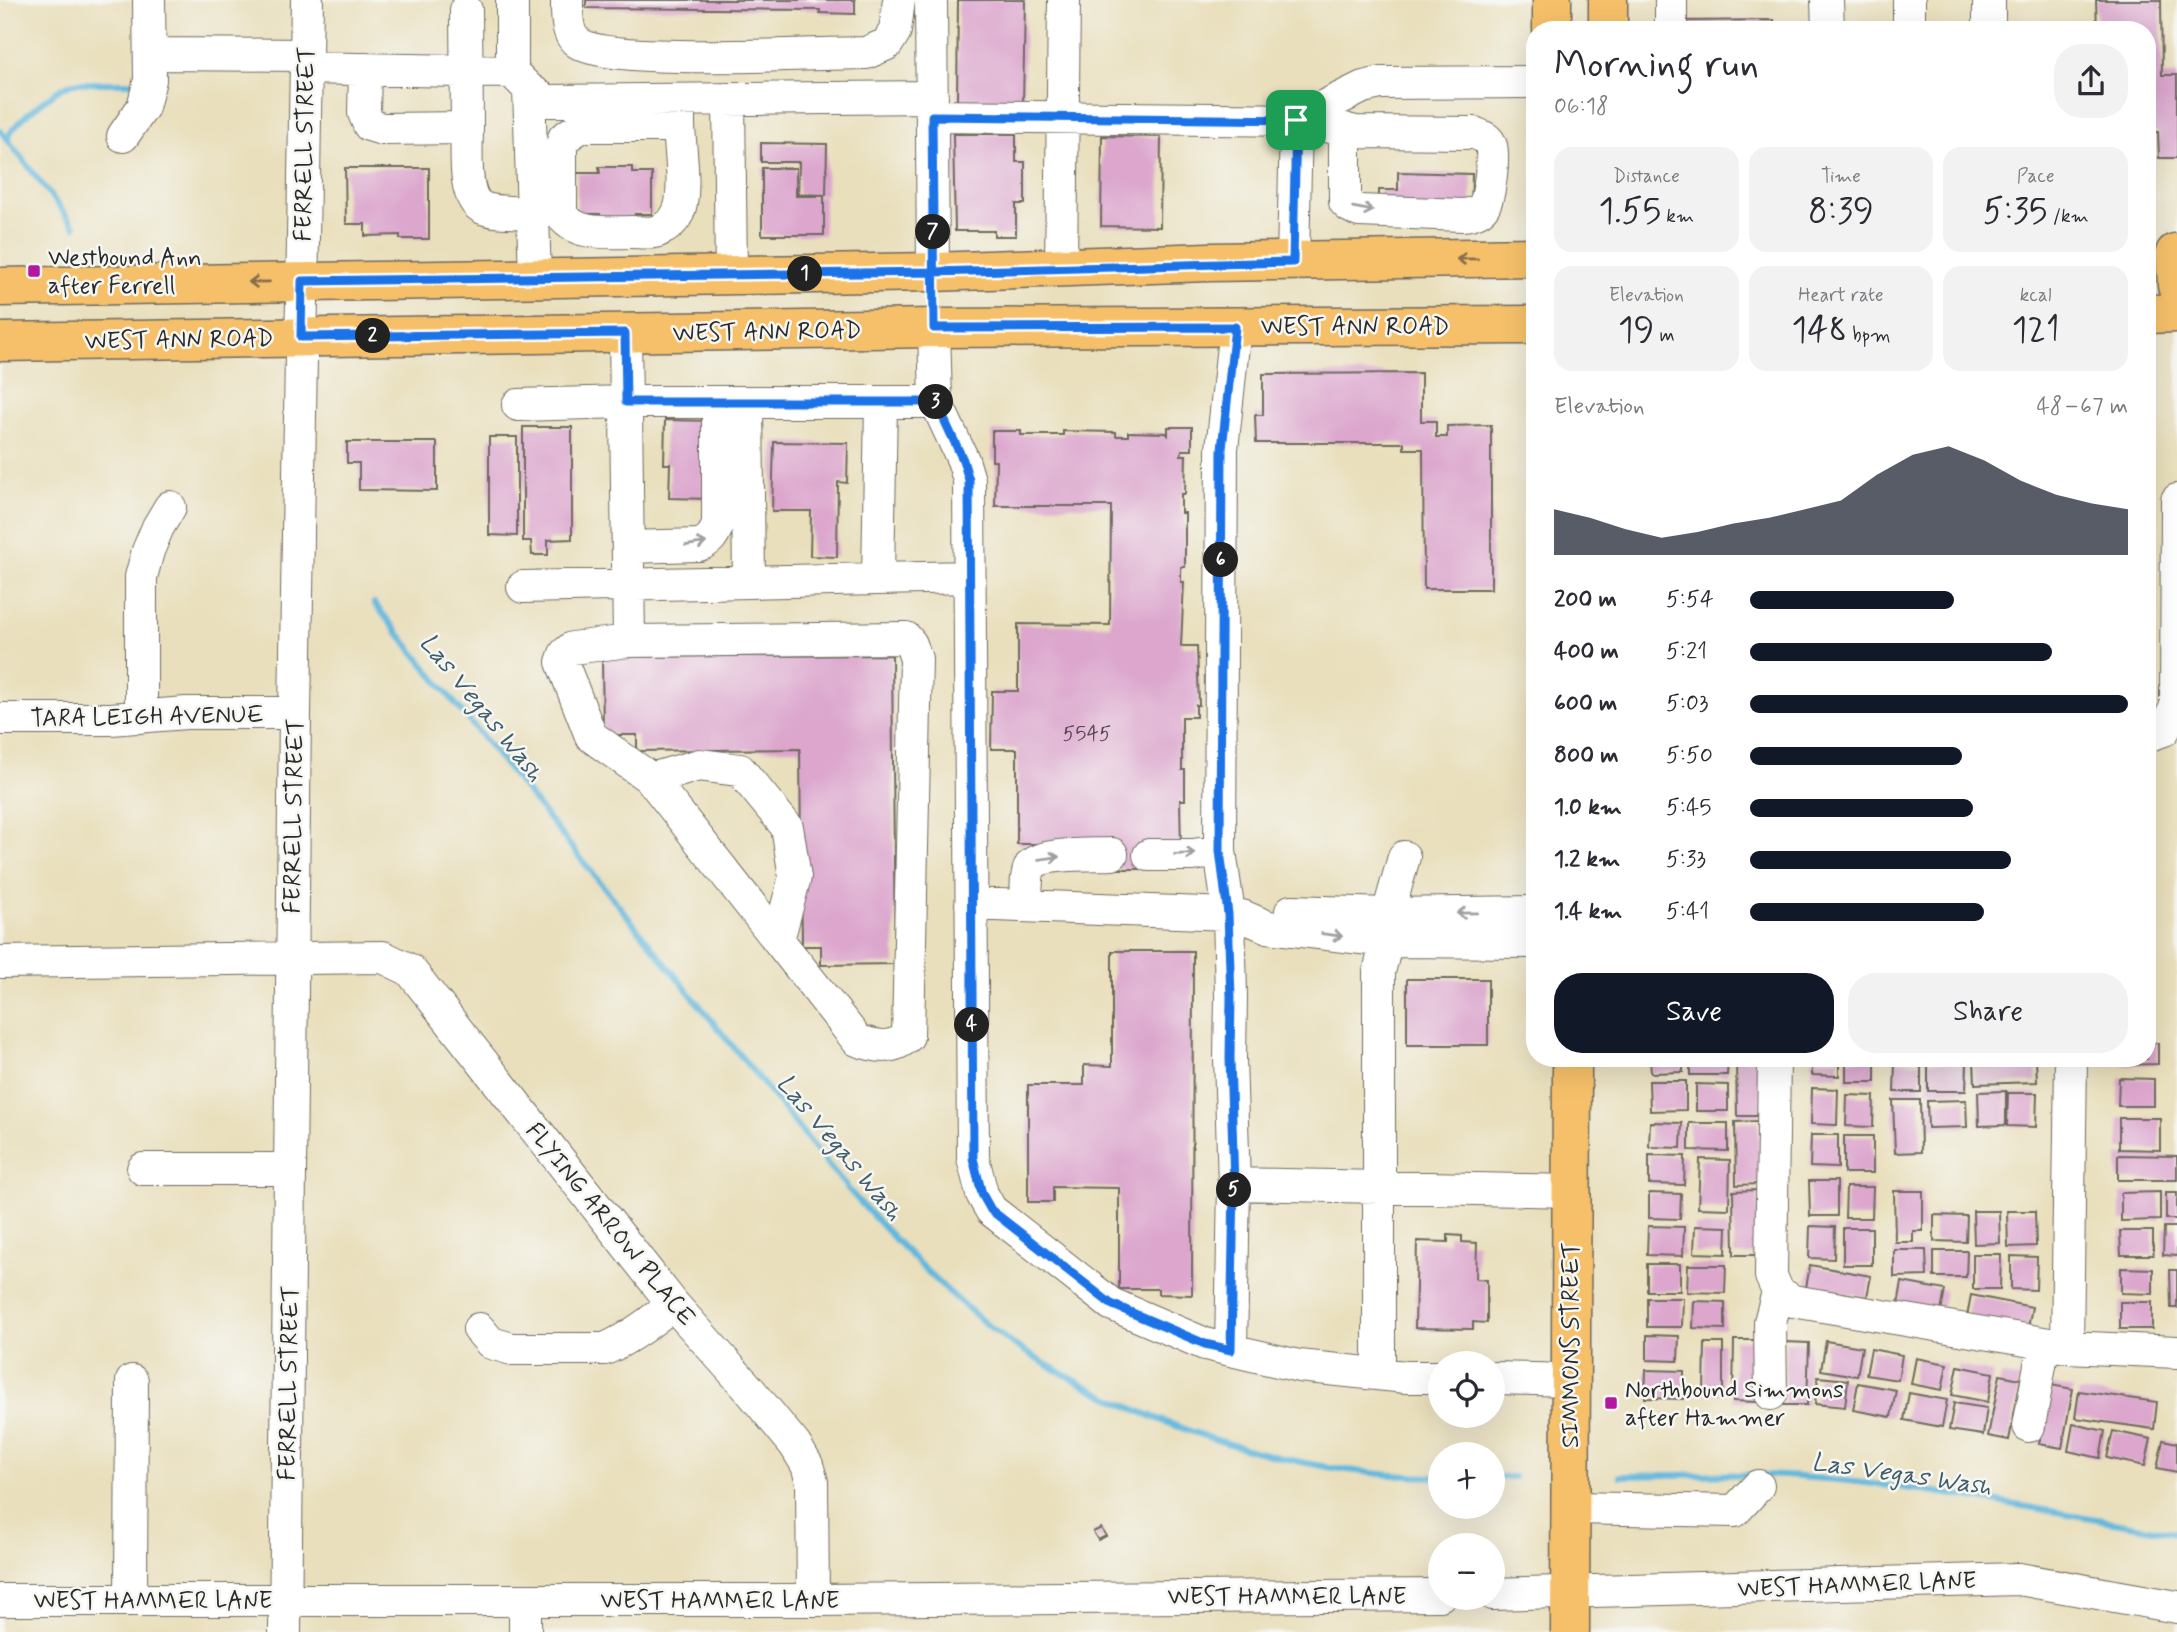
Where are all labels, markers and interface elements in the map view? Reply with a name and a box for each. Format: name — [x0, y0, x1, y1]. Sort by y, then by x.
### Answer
text: Morning run — [1554, 41, 1759, 90]
button: share — [2054, 44, 2128, 118]
street label: FERRELL STREET — [288, 46, 323, 242]
pin — [1266, 90, 1326, 150]
text: 06:18 — [1554, 92, 1609, 122]
icon: arrive — [1277, 101, 1315, 139]
text: Distance — [1613, 164, 1680, 189]
text: Time — [1821, 164, 1861, 189]
text: Pace — [2017, 164, 2055, 189]
text: 1.55 — [1599, 189, 1661, 235]
text: 8:39 — [1808, 189, 1874, 235]
text: 5:35 — [1983, 189, 2048, 235]
one-way arrow — [1351, 203, 1374, 217]
text: km — [1661, 204, 1694, 229]
text: /km — [2048, 204, 2089, 229]
pin: 7 — [916, 215, 950, 250]
text: 7 — [927, 219, 938, 244]
place label: Westbound Ann after Ferrell — [48, 243, 202, 302]
one-way arrow — [1455, 252, 1478, 265]
pin: 1 — [788, 256, 822, 292]
text: 1 — [800, 261, 809, 286]
marker: Westbound Ann after Ferrell — [26, 263, 42, 279]
one-way arrow — [248, 275, 271, 289]
text: Elevation — [1609, 283, 1684, 308]
text: Heart rate — [1798, 283, 1884, 308]
text: kcal — [2020, 283, 2052, 308]
text: 19 — [1618, 308, 1654, 354]
text: 148 — [1791, 308, 1847, 354]
text: 121 — [2012, 308, 2060, 354]
street label: WEST ANN ROAD — [1261, 312, 1449, 343]
street label: WEST ANN ROAD — [672, 315, 862, 350]
pin: 2 — [356, 318, 390, 354]
street label: WEST ANN ROAD — [84, 323, 274, 358]
text: 2 — [368, 323, 377, 348]
text: m — [1654, 323, 1675, 348]
text: bpm — [1847, 323, 1891, 348]
pin: 3 — [918, 384, 954, 420]
text: 3 — [931, 389, 940, 414]
text: Elevation — [1554, 392, 1645, 422]
text: 48–67 m — [2036, 392, 2128, 422]
one-way arrow — [684, 537, 707, 550]
pin: 6 — [1204, 542, 1238, 578]
text: 6 — [1216, 547, 1225, 572]
text: 200 m — [1554, 585, 1617, 615]
text: 5:54 — [1666, 585, 1714, 615]
water label: Las Vegas Wash — [411, 627, 552, 790]
text: 400 m — [1554, 637, 1619, 667]
text: 5:21 — [1666, 637, 1707, 667]
text: 600 m — [1554, 689, 1617, 719]
text: 5:03 — [1666, 689, 1709, 719]
street label: TARA LEIGH AVENUE — [30, 700, 264, 735]
street label: FERRELL STREET — [277, 718, 312, 914]
house number: 5545 — [1063, 720, 1111, 748]
text: 800 m — [1554, 741, 1618, 771]
text: 5:50 — [1666, 741, 1713, 771]
text: 1.0 km — [1554, 793, 1622, 823]
text: 5:45 — [1666, 793, 1712, 823]
text: 1.2 km — [1554, 845, 1620, 875]
text: 5:33 — [1666, 845, 1706, 875]
one-way arrow — [1173, 848, 1196, 861]
one-way arrow — [1037, 851, 1060, 864]
text: 1.4 km — [1554, 897, 1622, 927]
text: 5:41 — [1666, 897, 1709, 927]
one-way arrow — [1455, 906, 1478, 920]
one-way arrow — [1320, 928, 1343, 941]
button: Save — [1554, 973, 1834, 1053]
button: Share — [1848, 973, 2128, 1053]
pin: 4 — [954, 1007, 990, 1042]
text: 4 — [966, 1012, 977, 1037]
water label: Las Vegas Wash — [768, 1068, 911, 1229]
street label: FLYING ARROW PLACE — [518, 1117, 702, 1333]
pin: 5 — [1216, 1172, 1252, 1208]
text: 5 — [1228, 1177, 1239, 1202]
street label: SIMMONS STREET — [1556, 1242, 1587, 1448]
street label: FERRELL STREET — [272, 1285, 307, 1481]
map controls — [1428, 1351, 1505, 1610]
button: locate — [1428, 1351, 1505, 1428]
place label: Northbound Simmons after Hammer — [1625, 1375, 1844, 1434]
marker: Northbound Simmons after Hammer — [1603, 1395, 1619, 1411]
button: + — [1428, 1442, 1505, 1519]
water label: Las Vegas Wash — [1809, 1445, 1994, 1504]
button: − — [1428, 1533, 1505, 1610]
street label: WEST HAMMER LANE — [1737, 1566, 1977, 1605]
street label: WEST HAMMER LANE — [1167, 1582, 1407, 1613]
street label: WEST HAMMER LANE — [33, 1586, 273, 1617]
street label: WEST HAMMER LANE — [600, 1586, 840, 1617]

